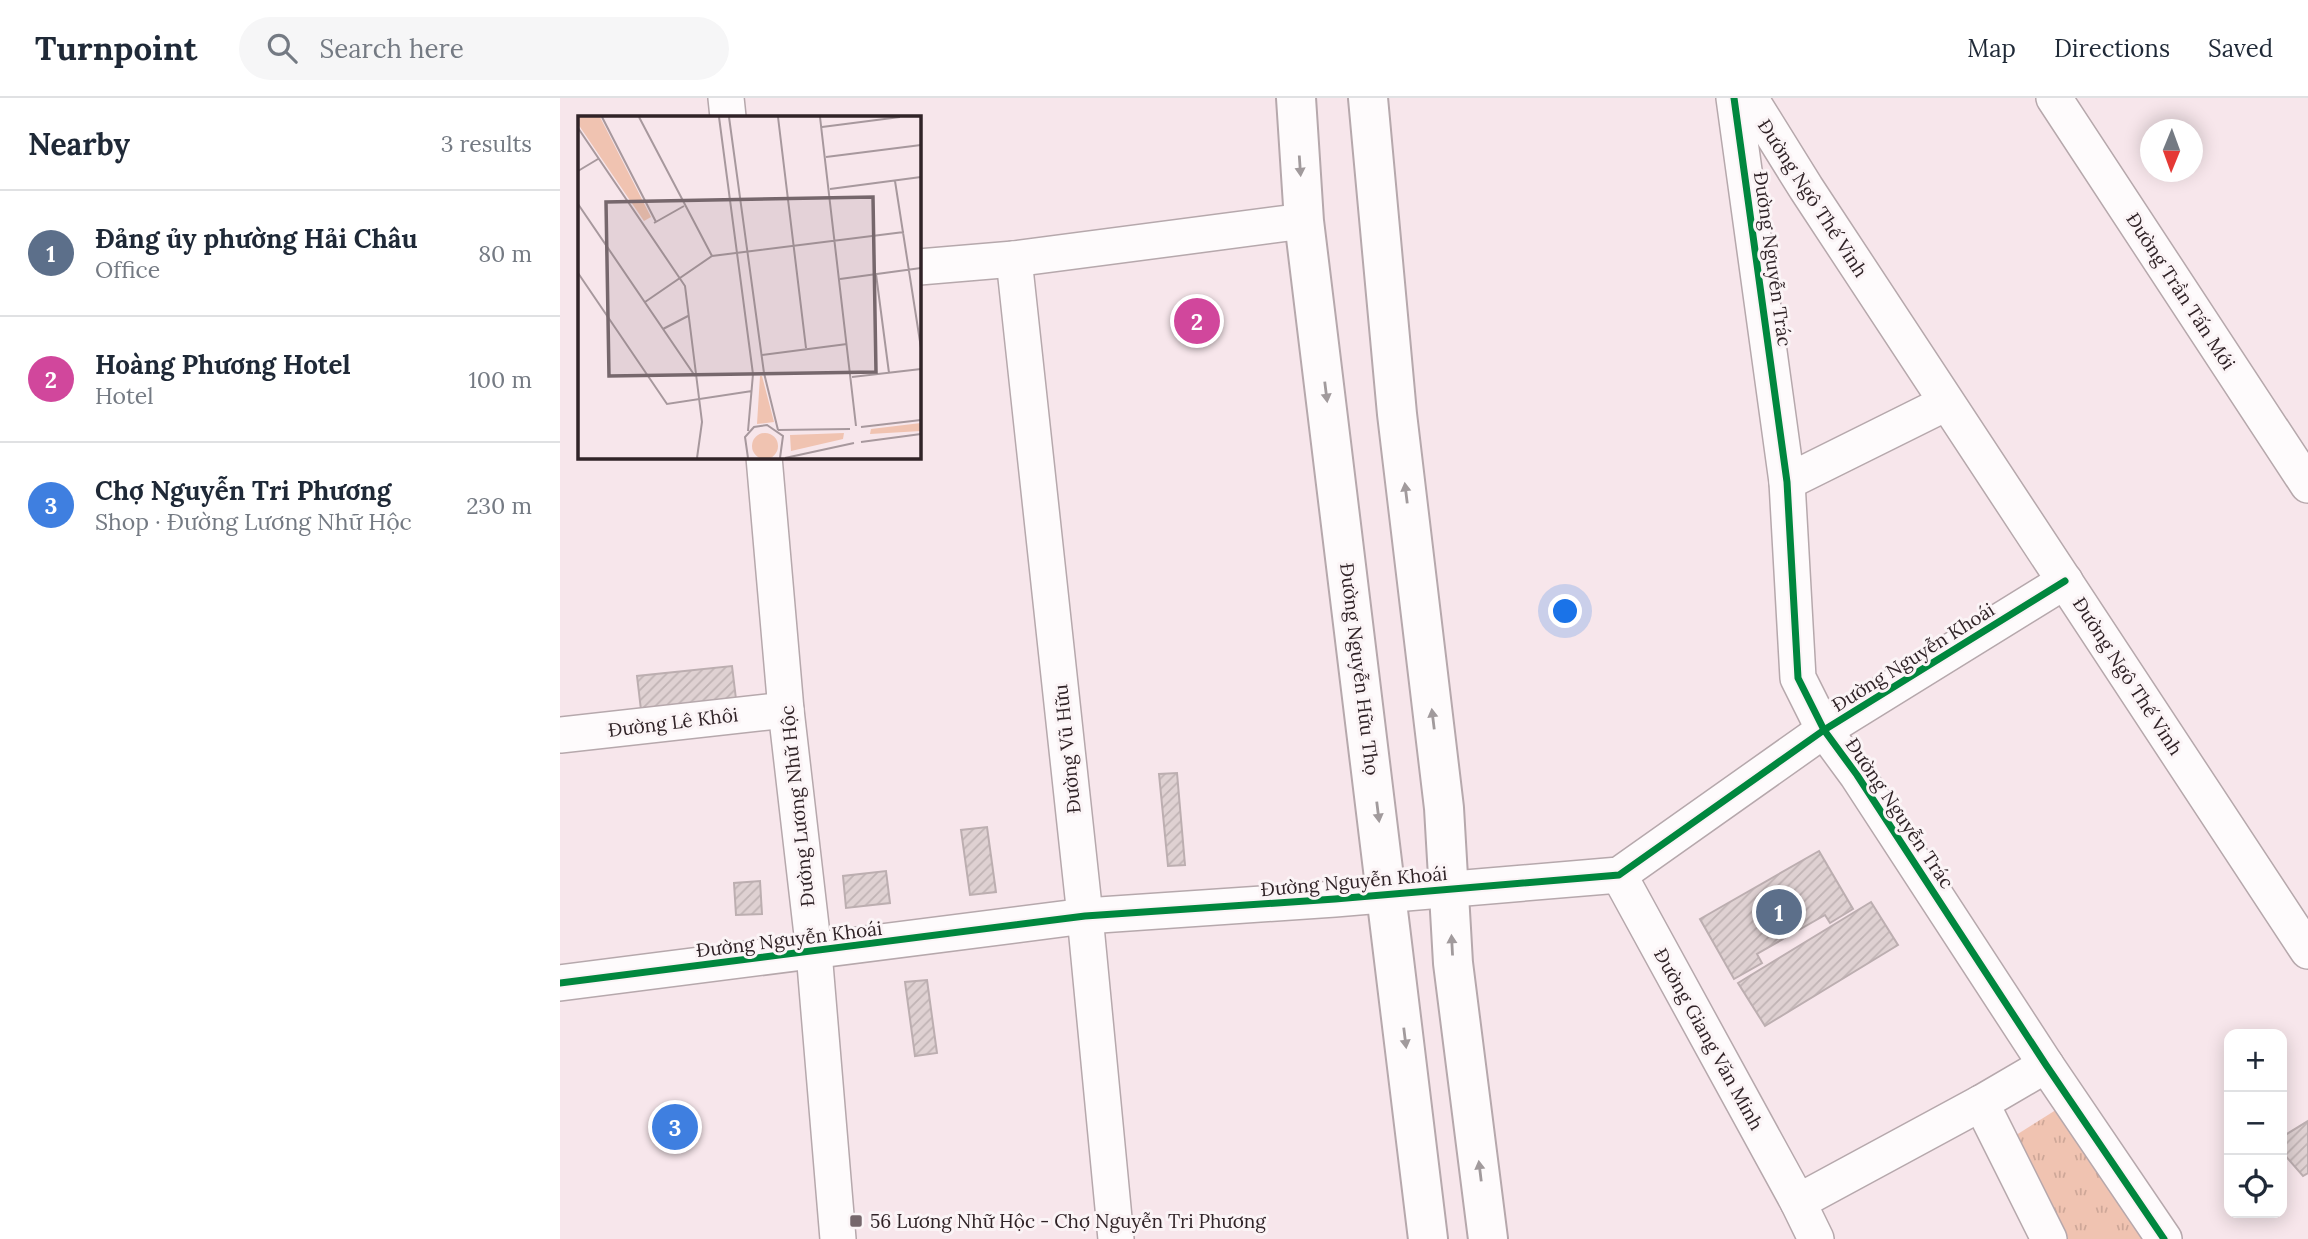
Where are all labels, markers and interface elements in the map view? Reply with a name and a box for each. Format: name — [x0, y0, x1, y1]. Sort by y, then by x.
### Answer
search box — [239, 17, 729, 80]
text: Turnpoint — [35, 27, 197, 69]
icon: search — [263, 29, 301, 67]
text: Search here — [319, 32, 464, 65]
text: Map — [1967, 33, 2016, 64]
text: Directions — [2054, 33, 2170, 64]
text: Saved — [2208, 33, 2273, 64]
street label: Đường Ngô Thế Vinh — [1753, 114, 1873, 282]
inset map — [578, 116, 920, 458]
north arrow — [2140, 119, 2203, 182]
text: Nearby — [28, 125, 130, 163]
text: 3 results — [441, 129, 532, 158]
one-way arrow — [1295, 155, 1306, 177]
street label: Đường Nguyễn Trác — [1749, 170, 1797, 348]
street label: Đường Trần Tấn Mới — [2121, 208, 2241, 374]
text: Đảng ủy phường Hải Châu — [95, 222, 418, 255]
text: 1 — [46, 239, 56, 268]
text: 80 m — [478, 239, 532, 268]
text: Office — [95, 255, 160, 284]
pin: 2 — [1174, 295, 1220, 347]
text: Hoàng Phương Hotel — [95, 348, 351, 381]
text: 2 — [45, 365, 57, 394]
text: 100 m — [468, 365, 532, 394]
text: Hotel — [95, 381, 154, 410]
one-way arrow — [1320, 381, 1331, 403]
text: Chợ Nguyễn Tri Phương — [95, 474, 391, 507]
one-way arrow — [1400, 482, 1411, 504]
text: 3 — [45, 491, 57, 520]
text: 230 m — [466, 491, 532, 520]
text: Shop · Đường Lương Nhữ Hộc — [95, 507, 412, 536]
street label: Đường Nguyễn Hữu Thọ — [1335, 561, 1385, 777]
street label: Đường Ngô Thế Vinh — [2068, 592, 2188, 760]
your location — [1548, 594, 1582, 628]
street label: Đường Nguyễn Khoái — [1827, 597, 1999, 717]
street label: Đường Vũ Hữu — [1048, 683, 1086, 815]
street label: Đường Lê Khôi — [607, 702, 739, 742]
street label: Đường Lương Nhữ Hộc — [774, 704, 820, 908]
one-way arrow — [1428, 708, 1439, 730]
street label: Đường Nguyễn Trác — [1841, 733, 1959, 893]
one-way arrow — [1372, 802, 1383, 824]
street label: Đường Nguyễn Khoái — [1260, 861, 1448, 901]
pin: 1 — [1756, 886, 1802, 938]
street label: Đường Nguyễn Khoái — [695, 916, 883, 962]
one-way arrow — [1446, 934, 1457, 956]
street label: Đường Giang Văn Minh — [1649, 944, 1769, 1134]
one-way arrow — [1399, 1027, 1410, 1049]
map controls — [2224, 1029, 2287, 1218]
button: + — [2224, 1029, 2287, 1092]
button: − — [2224, 1092, 2287, 1155]
pin: 3 — [652, 1101, 698, 1153]
button: locate — [2224, 1155, 2287, 1218]
one-way arrow — [1474, 1160, 1485, 1182]
place label: 56 Lương Nhữ Hộc - Chợ Nguyễn Tri Phương — [870, 1209, 1266, 1233]
marker: 56 Lương Nhữ Hộc - Chợ Nguyễn Tri Phương — [848, 1213, 864, 1229]

